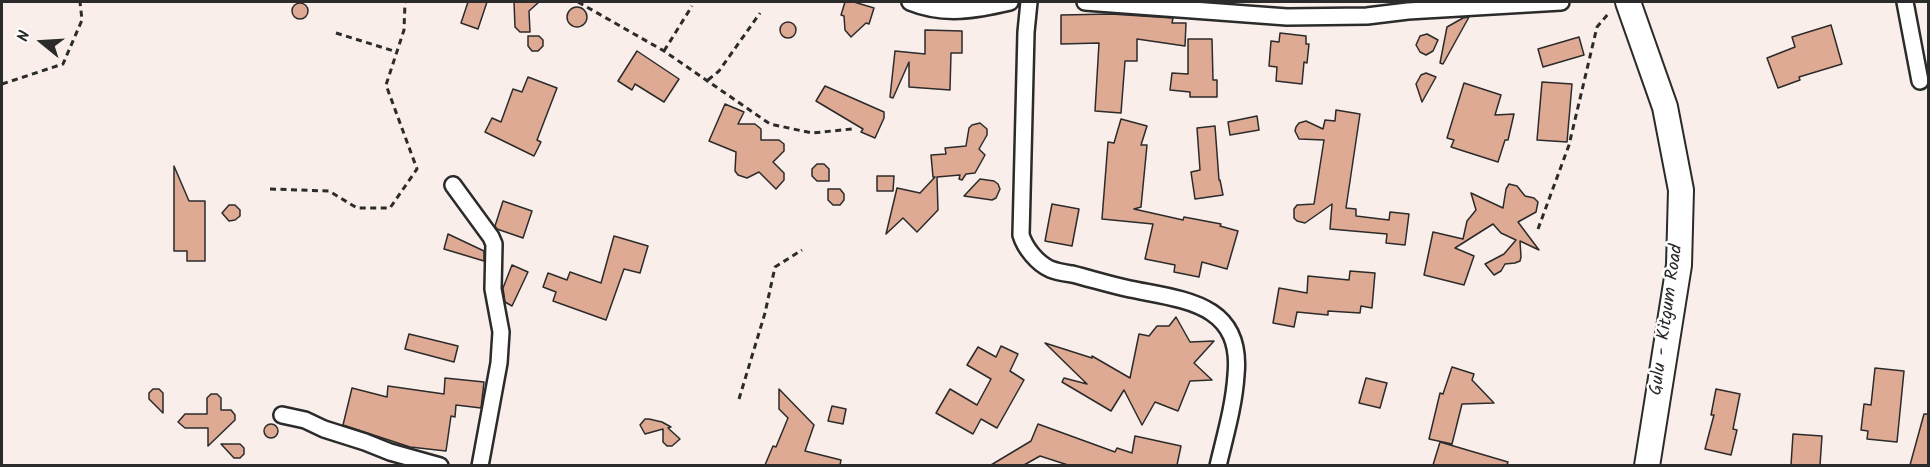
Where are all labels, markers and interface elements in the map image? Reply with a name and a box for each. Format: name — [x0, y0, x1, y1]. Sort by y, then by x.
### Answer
north arrow — [12, 12, 72, 72]
text: N — [11, 28, 38, 45]
street label: Gulu - Kitgum Road — [1647, 243, 1689, 397]

